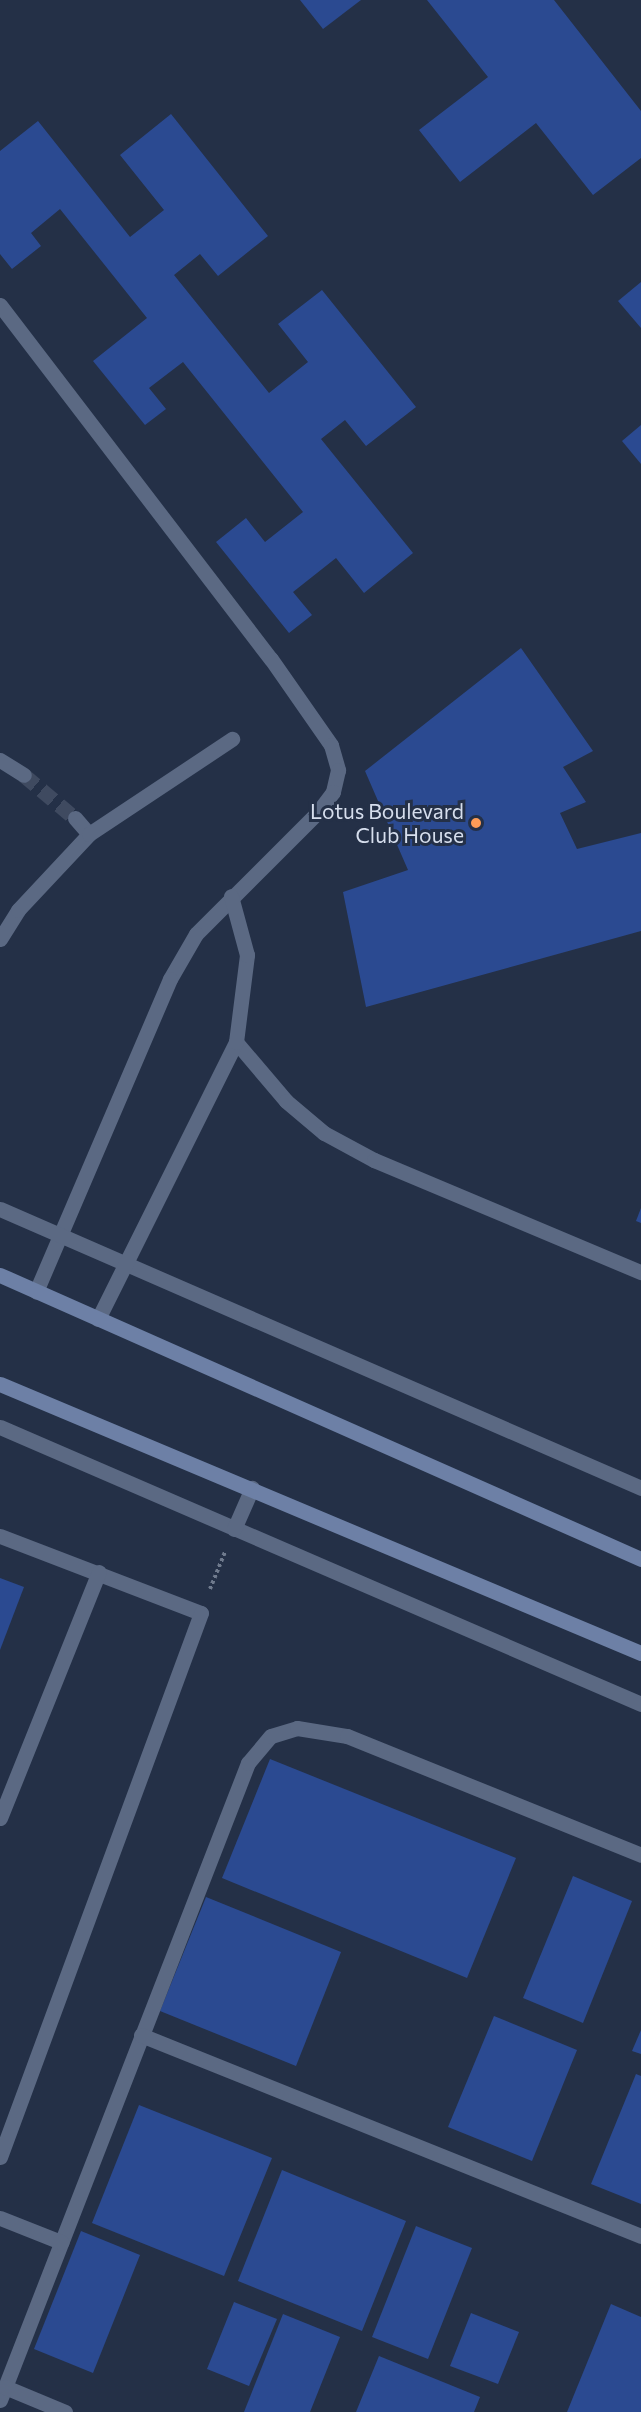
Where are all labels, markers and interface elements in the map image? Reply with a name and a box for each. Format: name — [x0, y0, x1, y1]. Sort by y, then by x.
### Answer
place label: Lotus Boulevard Club House — [310, 798, 464, 848]
marker: Lotus Boulevard Club House — [469, 816, 483, 830]

